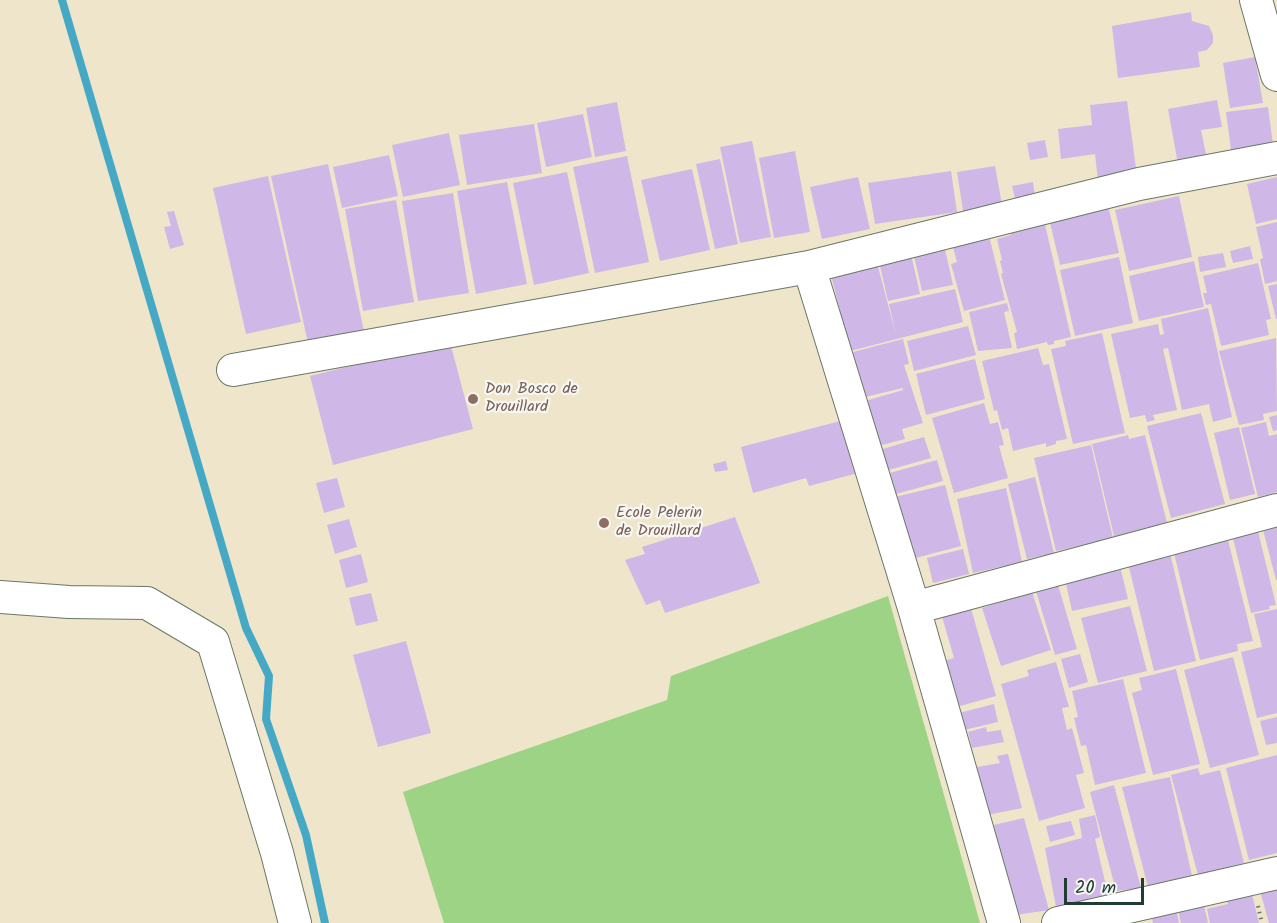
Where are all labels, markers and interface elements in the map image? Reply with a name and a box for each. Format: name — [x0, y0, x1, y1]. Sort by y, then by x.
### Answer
place label: Don Bosco de Drouillard — [485, 380, 578, 418]
marker: Don Bosco de Drouillard — [466, 392, 480, 406]
place label: Ecole Pelerin de Drouillard — [616, 504, 702, 542]
marker: Ecole Pelerin de Drouillard — [597, 516, 611, 530]
scale bar — [1067, 866, 1146, 904]
text: 20 m — [1075, 874, 1116, 903]

